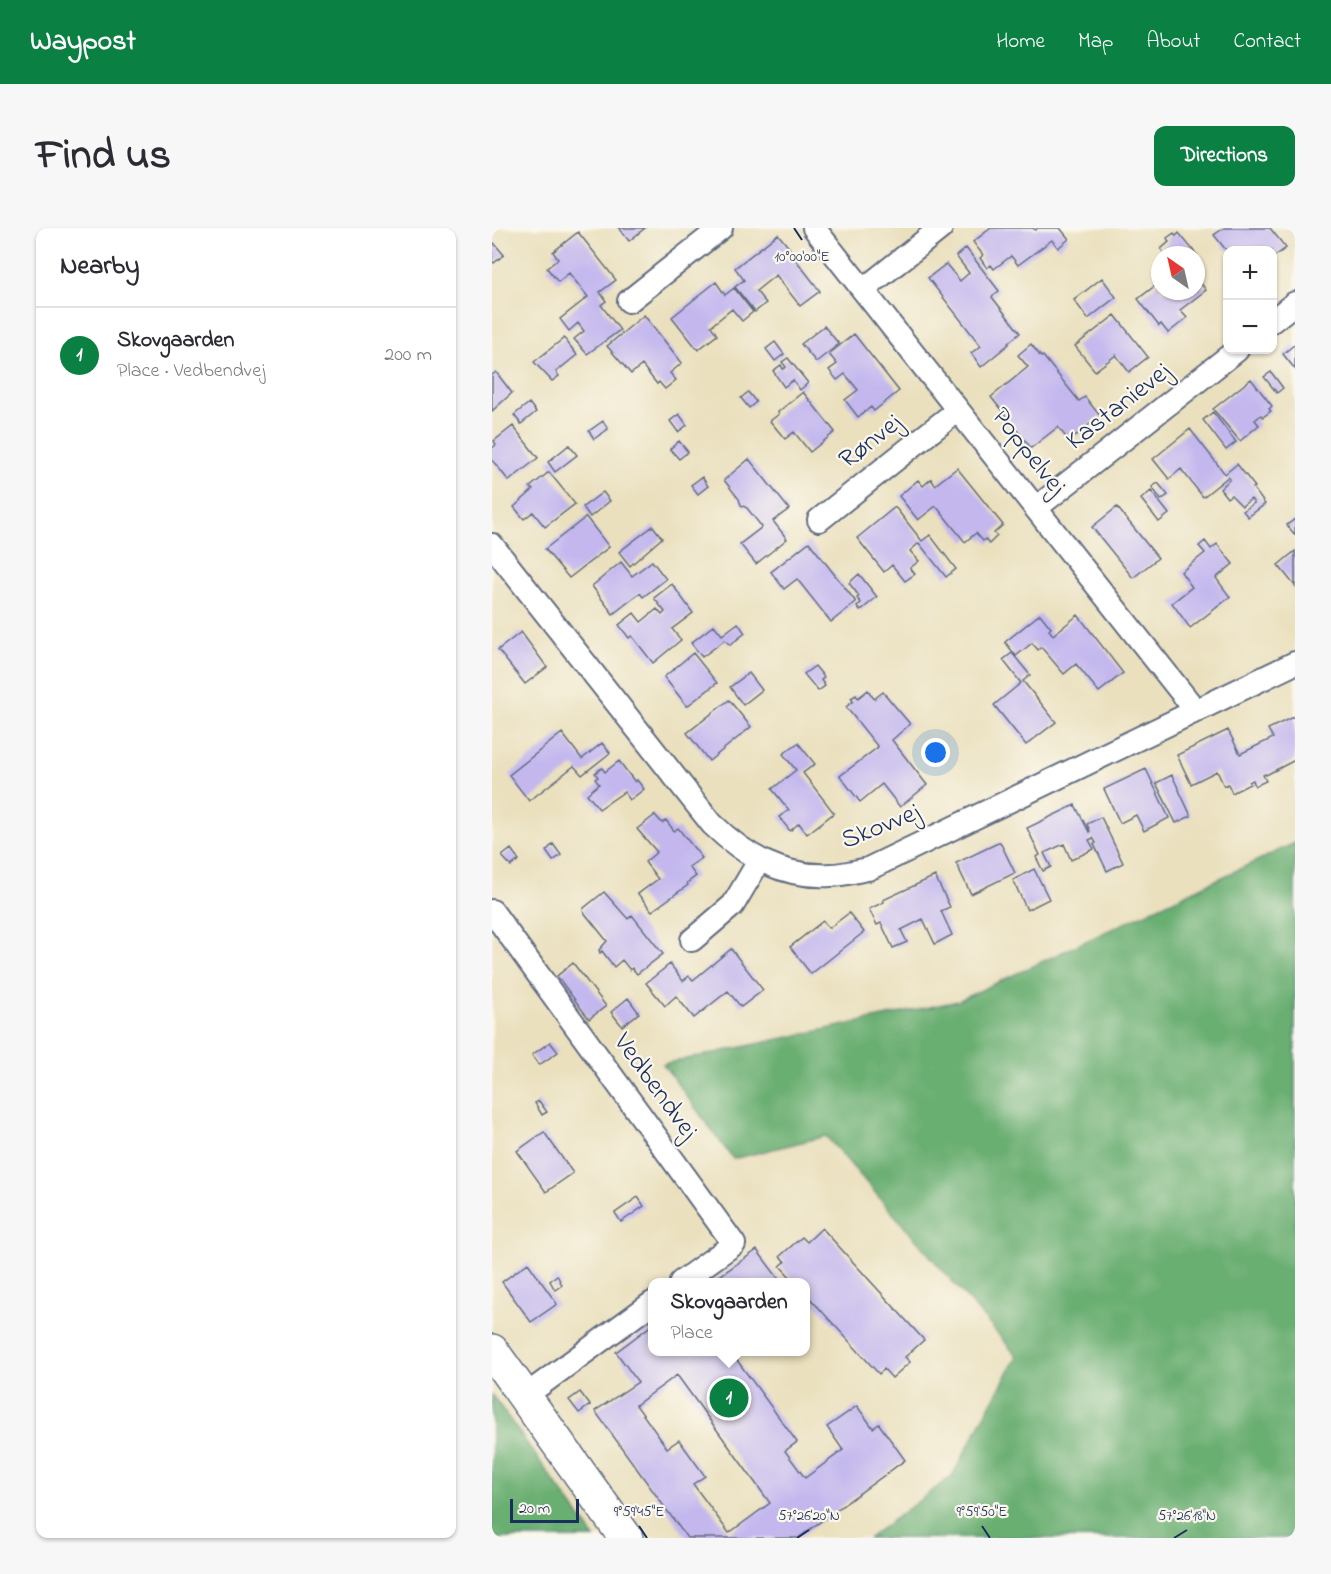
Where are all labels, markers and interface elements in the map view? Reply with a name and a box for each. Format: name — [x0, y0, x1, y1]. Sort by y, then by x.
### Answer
text: Waypost — [30, 22, 136, 63]
text: Home — [996, 27, 1045, 57]
text: Map — [1078, 27, 1113, 57]
text: About — [1146, 27, 1200, 57]
text: Contact — [1233, 27, 1301, 57]
text: Find us — [36, 126, 171, 187]
button: Directions — [1154, 126, 1295, 186]
text: 10°00'00"E — [774, 246, 830, 268]
north arrow — [1151, 246, 1205, 300]
map controls — [1223, 246, 1277, 354]
button: + — [1223, 246, 1277, 300]
text: Nearby — [60, 248, 139, 286]
button: − — [1223, 300, 1277, 354]
text: Skovgaarden — [117, 325, 234, 357]
text: 1 — [76, 341, 83, 370]
text: 200 m — [384, 341, 432, 370]
street label: Kastanievej — [1058, 353, 1180, 461]
text: Place · Vedbendvej — [117, 357, 265, 386]
street label: Poppelvej — [981, 399, 1075, 505]
street label: Rønvej — [831, 404, 911, 479]
your location — [921, 738, 950, 767]
street label: Skovvej — [836, 793, 927, 861]
street label: Vedbendvej — [602, 1025, 707, 1149]
popup — [648, 1278, 810, 1356]
text: Skovgaarden — [670, 1287, 788, 1319]
text: Place — [670, 1319, 713, 1348]
pin: 1 — [710, 1376, 748, 1420]
scale bar — [510, 1496, 579, 1524]
text: 20 m — [519, 1497, 550, 1521]
text: 9°59'45"E — [614, 1501, 664, 1523]
text: 9°59'50"E — [957, 1501, 1007, 1523]
text: 57°26'20"N — [778, 1505, 840, 1527]
text: 57°26'18"N — [1158, 1505, 1216, 1527]

